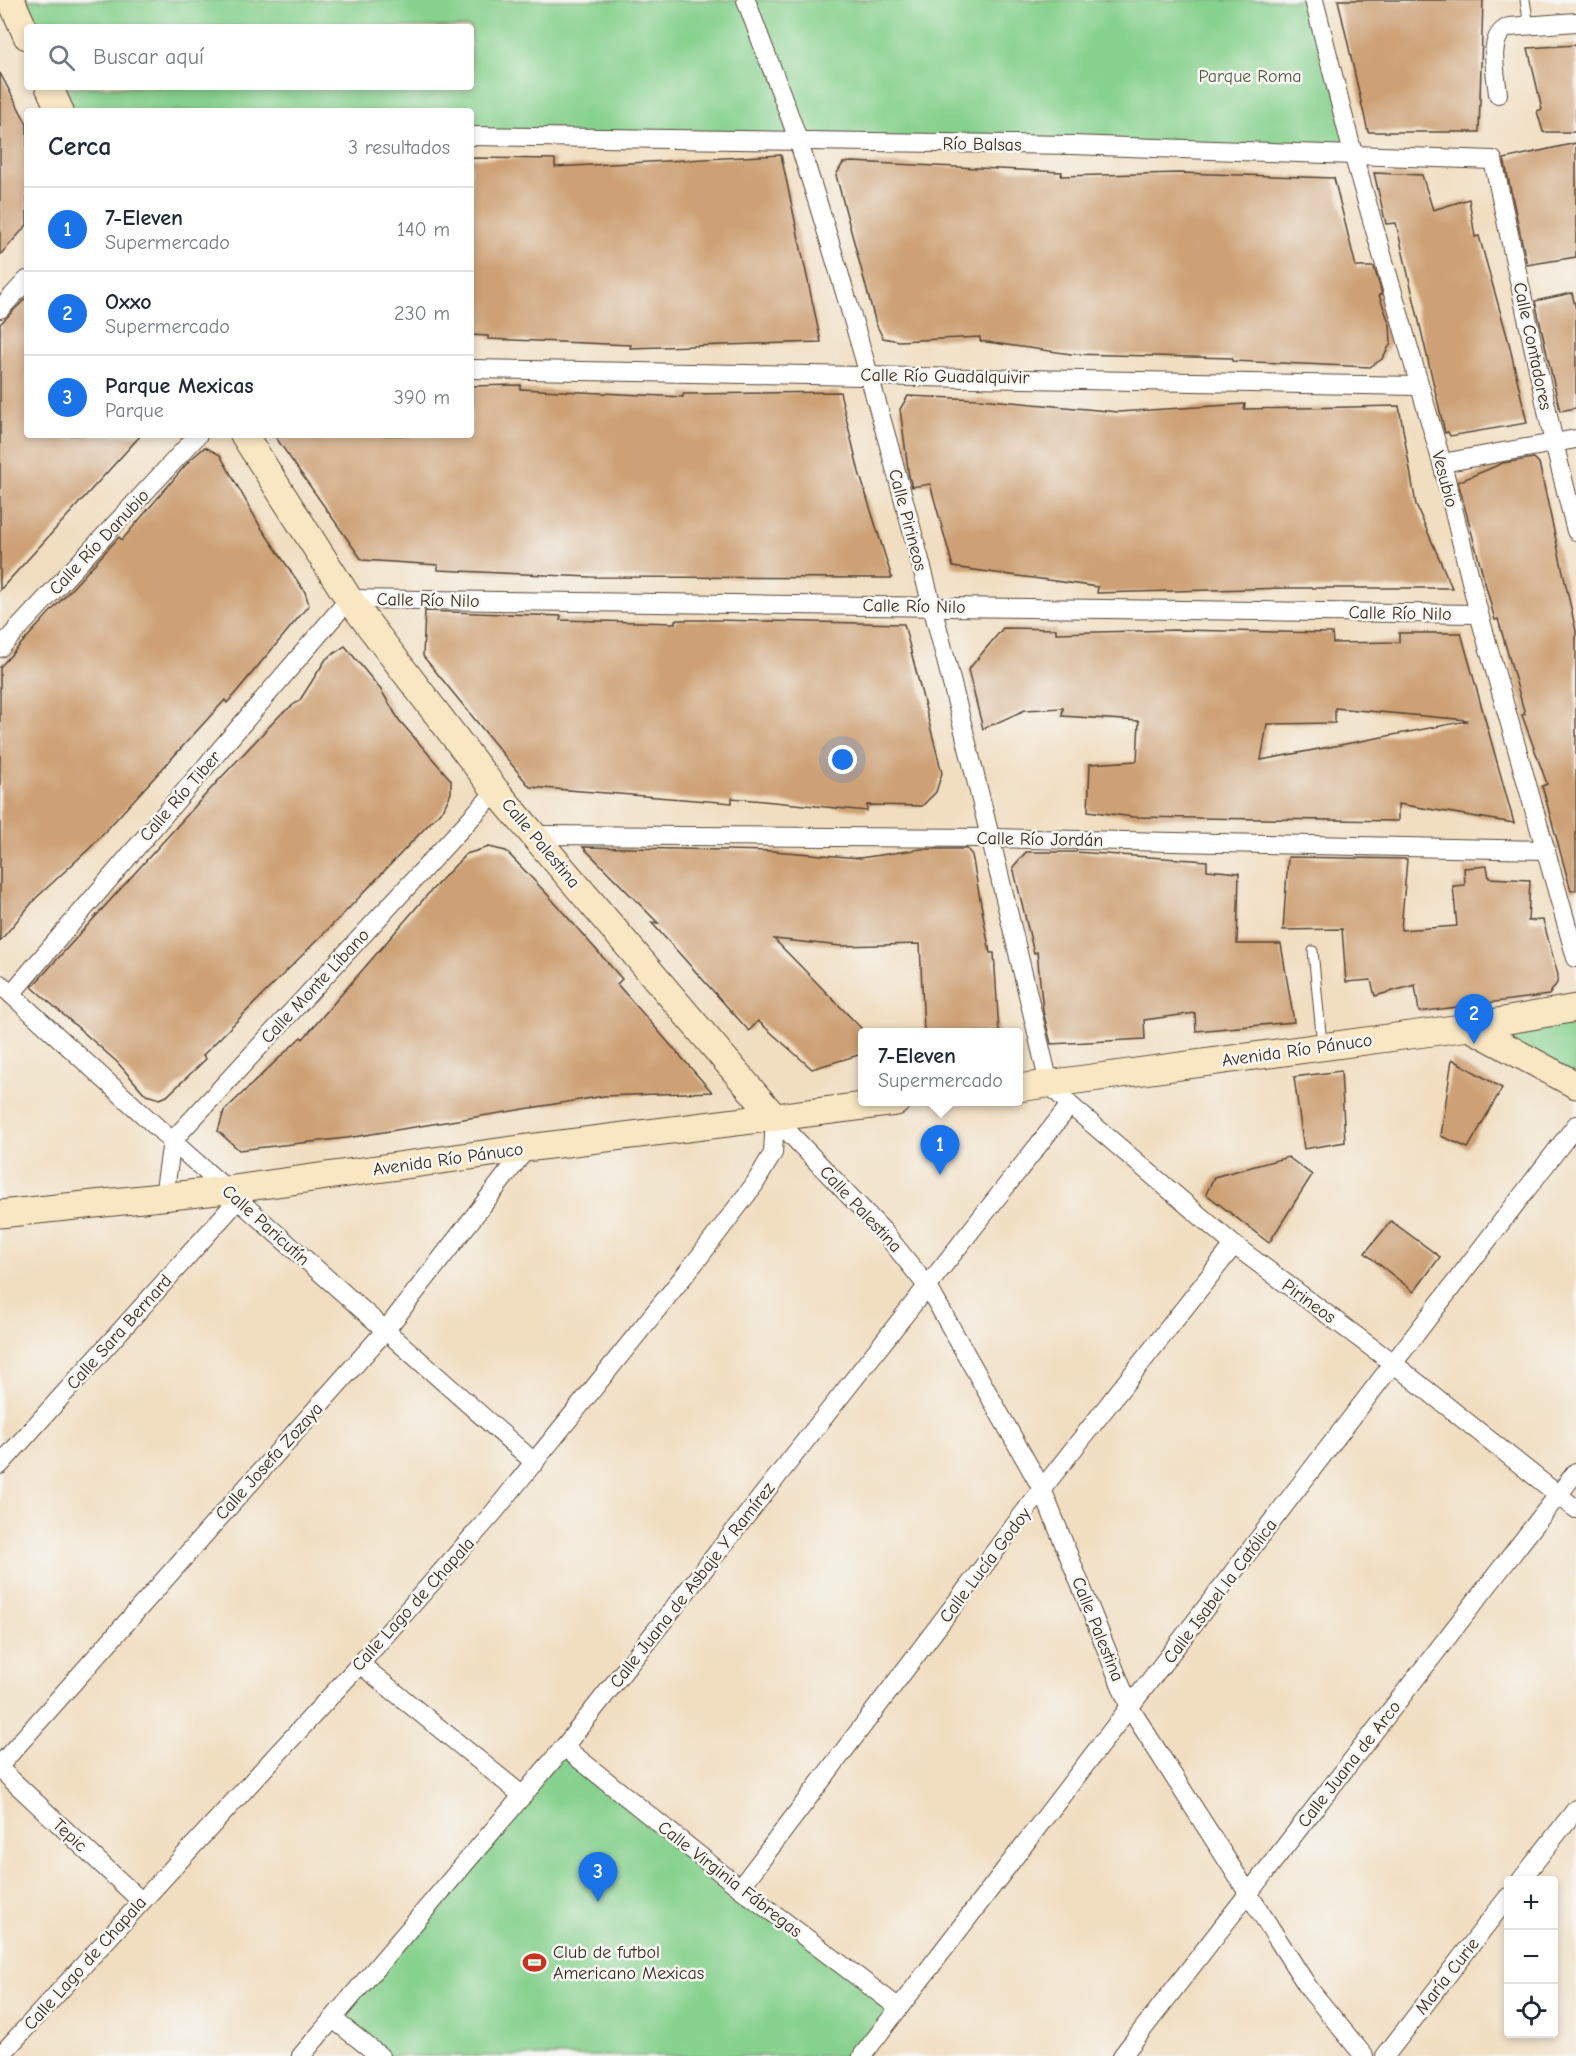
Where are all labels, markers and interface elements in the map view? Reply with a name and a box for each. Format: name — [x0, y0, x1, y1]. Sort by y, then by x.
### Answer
search box — [24, 24, 474, 90]
icon: search — [45, 41, 78, 74]
text: Buscar aquí — [93, 44, 204, 70]
park label: Parque Roma — [1198, 66, 1302, 87]
text: Cerca — [48, 132, 112, 162]
street label: Río Balsas — [942, 133, 1022, 156]
text: 3 resultados — [348, 136, 450, 159]
text: 7-Eleven — [105, 205, 183, 231]
text: 1 — [64, 218, 71, 241]
text: 140 m — [397, 218, 450, 241]
text: Supermercado — [105, 231, 230, 254]
street label: Calle Contadores — [1509, 280, 1556, 412]
text: Oxxo — [105, 289, 152, 315]
text: 2 — [63, 302, 72, 325]
text: 230 m — [394, 302, 450, 325]
text: Supermercado — [105, 315, 230, 338]
street label: Calle Río Guadalquivir — [860, 365, 1031, 388]
text: Parque Mexicas — [105, 373, 254, 399]
text: 3 — [63, 386, 72, 409]
text: 390 m — [394, 386, 450, 409]
text: Parque — [105, 399, 164, 422]
street label: Vesubio — [1427, 449, 1462, 510]
street label: Calle Pirineos — [884, 467, 931, 573]
street label: Calle Río Danubio — [45, 485, 154, 599]
street label: Calle Río Nilo — [376, 589, 480, 612]
street label: Calle Río Nilo — [862, 595, 966, 618]
street label: Calle Río Nilo — [1348, 602, 1452, 625]
your location — [828, 745, 857, 774]
street label: Calle Río Tiber — [135, 746, 226, 846]
street label: Calle Palestina — [497, 794, 584, 893]
street label: Calle Río Jordán — [976, 828, 1104, 851]
street label: Calle Monte Líbano — [257, 925, 374, 1048]
pin: 2 — [1454, 994, 1494, 1044]
popup — [858, 1028, 1023, 1106]
street label: Avenida Río Pánuco — [1220, 1030, 1374, 1071]
text: 7-Eleven — [878, 1043, 956, 1069]
text: Supermercado — [878, 1069, 1003, 1092]
pin: 1 — [920, 1126, 960, 1175]
street label: Avenida Río Pánuco — [371, 1139, 525, 1180]
street label: Calle Palestina — [815, 1162, 906, 1257]
street label: Calle Paricutín — [218, 1181, 314, 1270]
street label: Calle Sara Bernard — [62, 1271, 176, 1394]
street label: Pirineos — [1278, 1275, 1340, 1328]
street label: Calle Josefa Zozaya — [211, 1398, 328, 1524]
street label: Calle Juana de Asbaje Y Ramírez — [606, 1478, 779, 1692]
street label: Calle Lucía Godoy — [935, 1503, 1036, 1627]
street label: Calle Isabel la Católica — [1159, 1515, 1282, 1668]
street label: Calle Lago de Chapala — [348, 1533, 479, 1676]
street label: Calle Palestina — [1067, 1574, 1128, 1684]
street label: Calle Juana de Arco — [1293, 1697, 1405, 1832]
street label: Tepic — [48, 1814, 91, 1857]
street label: Calle Virginia Fábregas — [653, 1817, 806, 1942]
pin: 3 — [578, 1852, 618, 1902]
map controls — [1504, 1876, 1558, 2038]
button: + — [1504, 1876, 1558, 1930]
street label: Calle Lago de Chapala — [20, 1892, 151, 2035]
button: − — [1504, 1930, 1558, 1984]
street label: María Curie — [1411, 1934, 1484, 2019]
place label: Club de futbol Americano Mexicas — [553, 1942, 704, 1984]
sports icon: Club de futbol Americano Mexicas — [522, 1949, 548, 1975]
button: locate — [1504, 1984, 1558, 2038]

